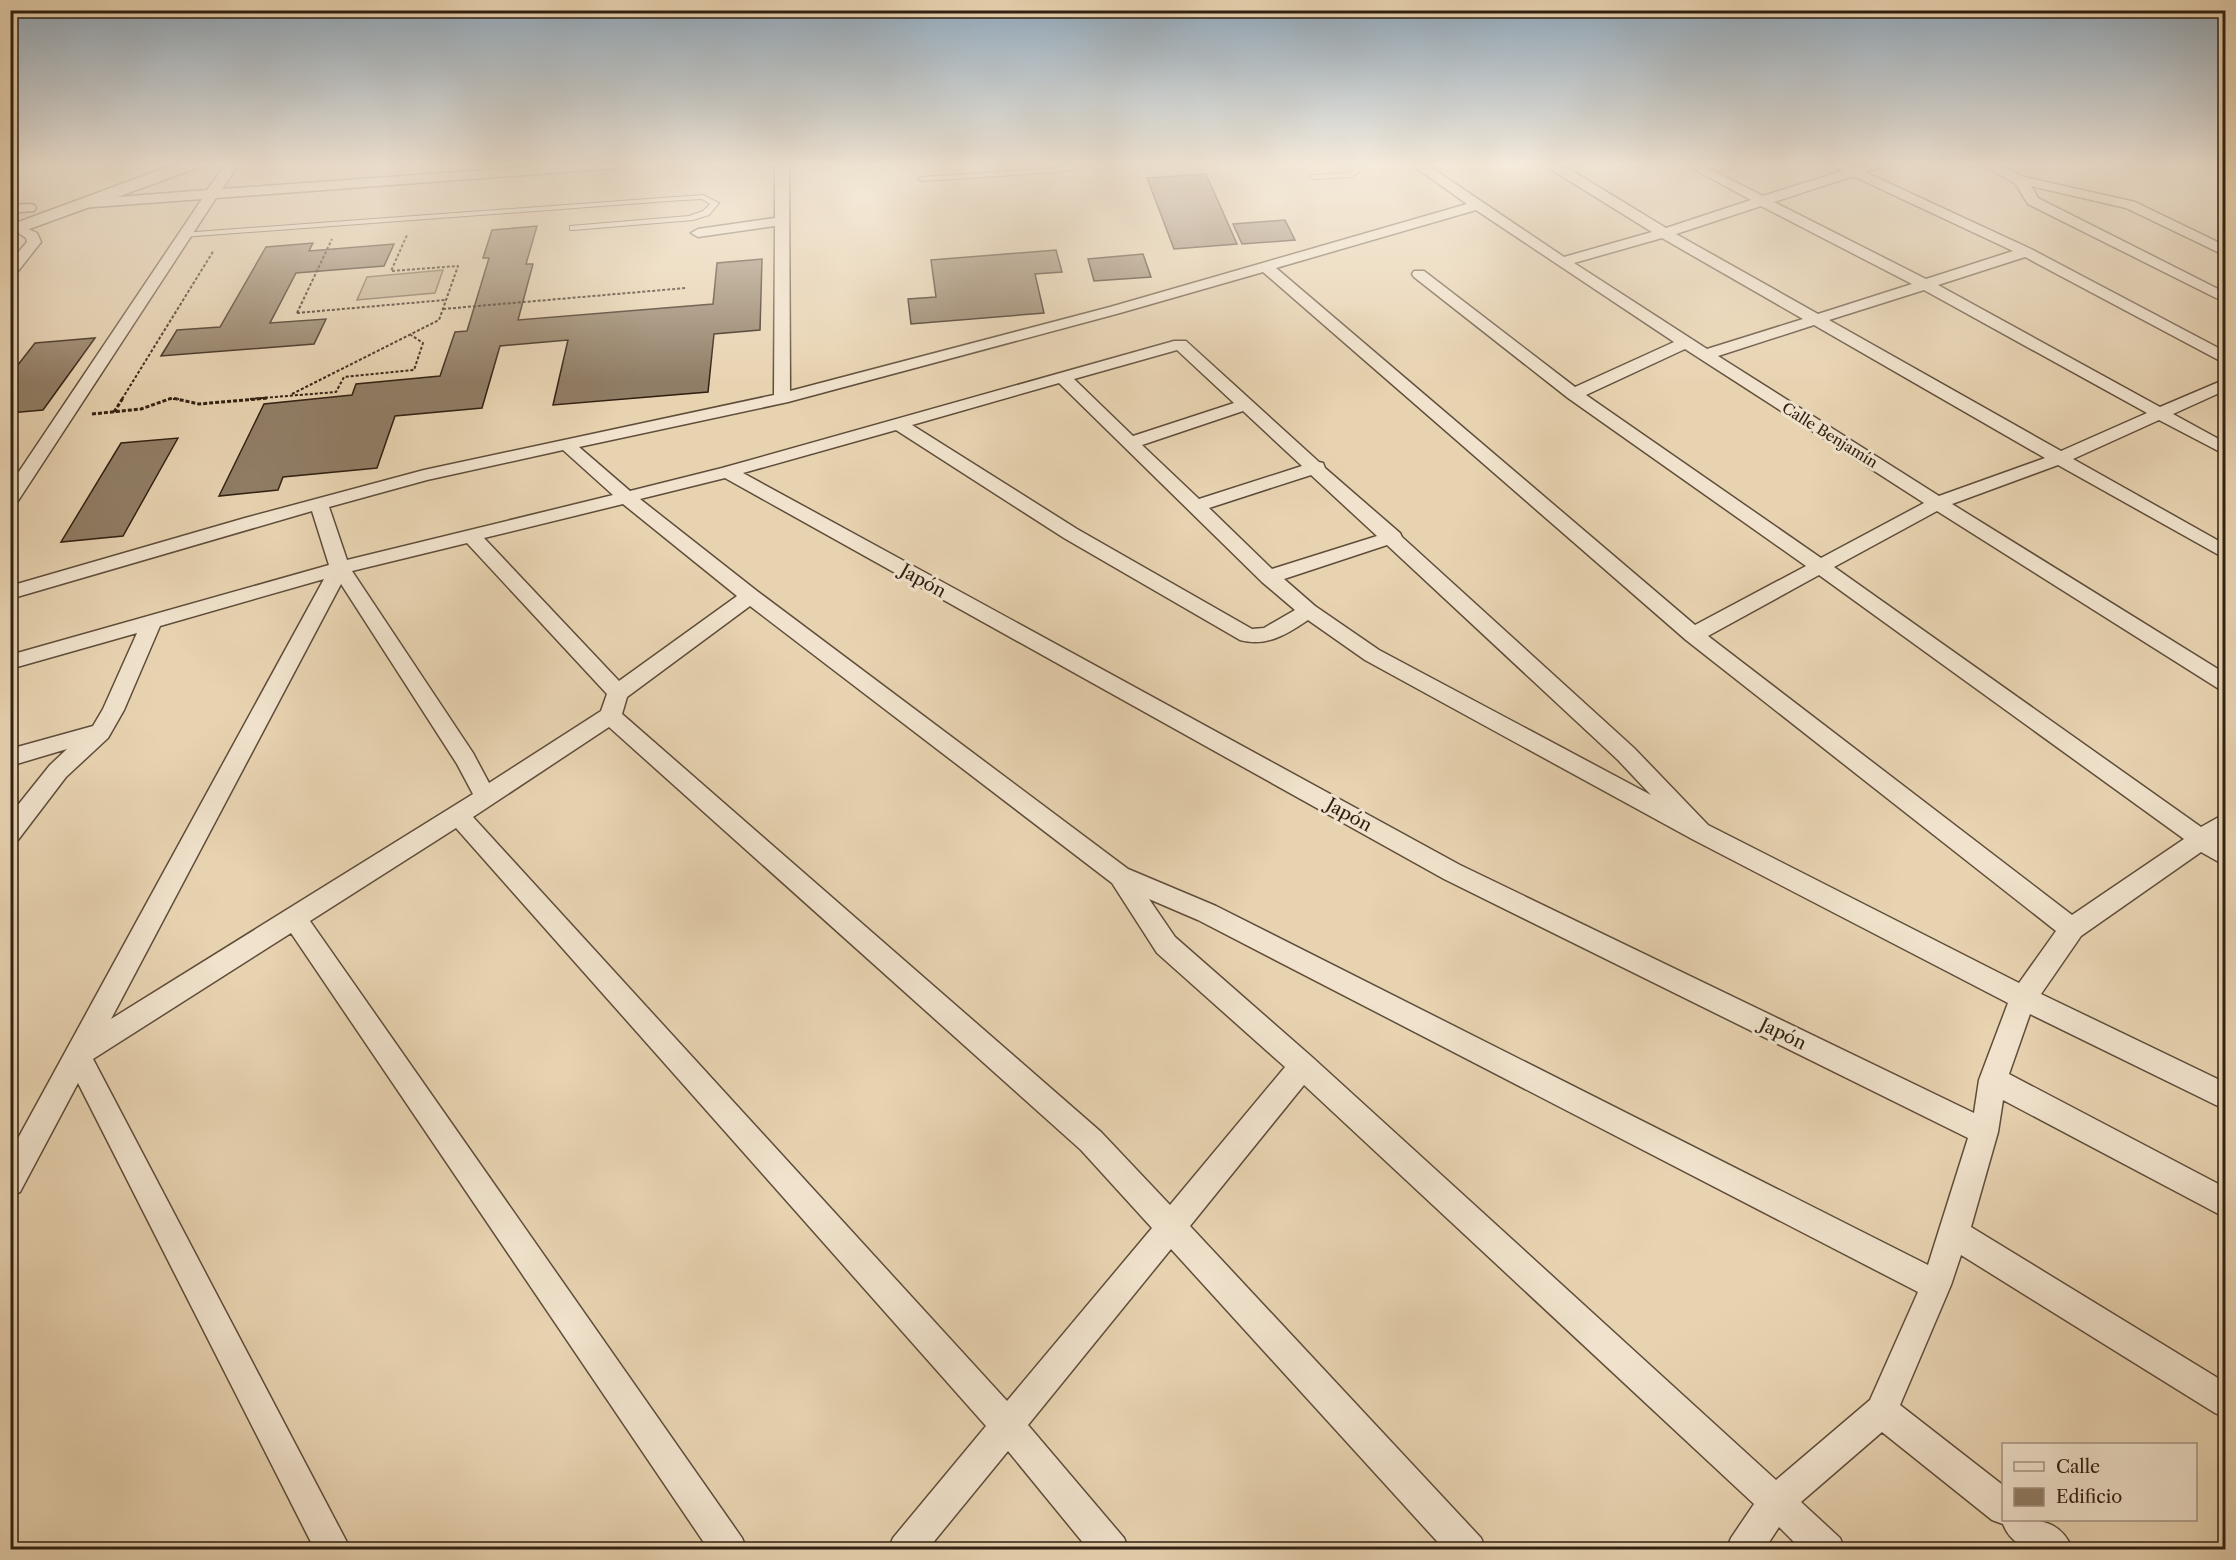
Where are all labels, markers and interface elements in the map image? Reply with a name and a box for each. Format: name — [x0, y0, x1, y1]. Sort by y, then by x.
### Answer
street label: Calle Benjamín — [1779, 398, 1882, 472]
street label: Japón — [894, 558, 950, 603]
street label: Japón — [1320, 792, 1376, 837]
street label: Japón — [1753, 1012, 1810, 1055]
legend — [2002, 1443, 2197, 1521]
text: Calle — [2056, 1456, 2100, 1478]
text: Edificio — [2056, 1486, 2122, 1508]

